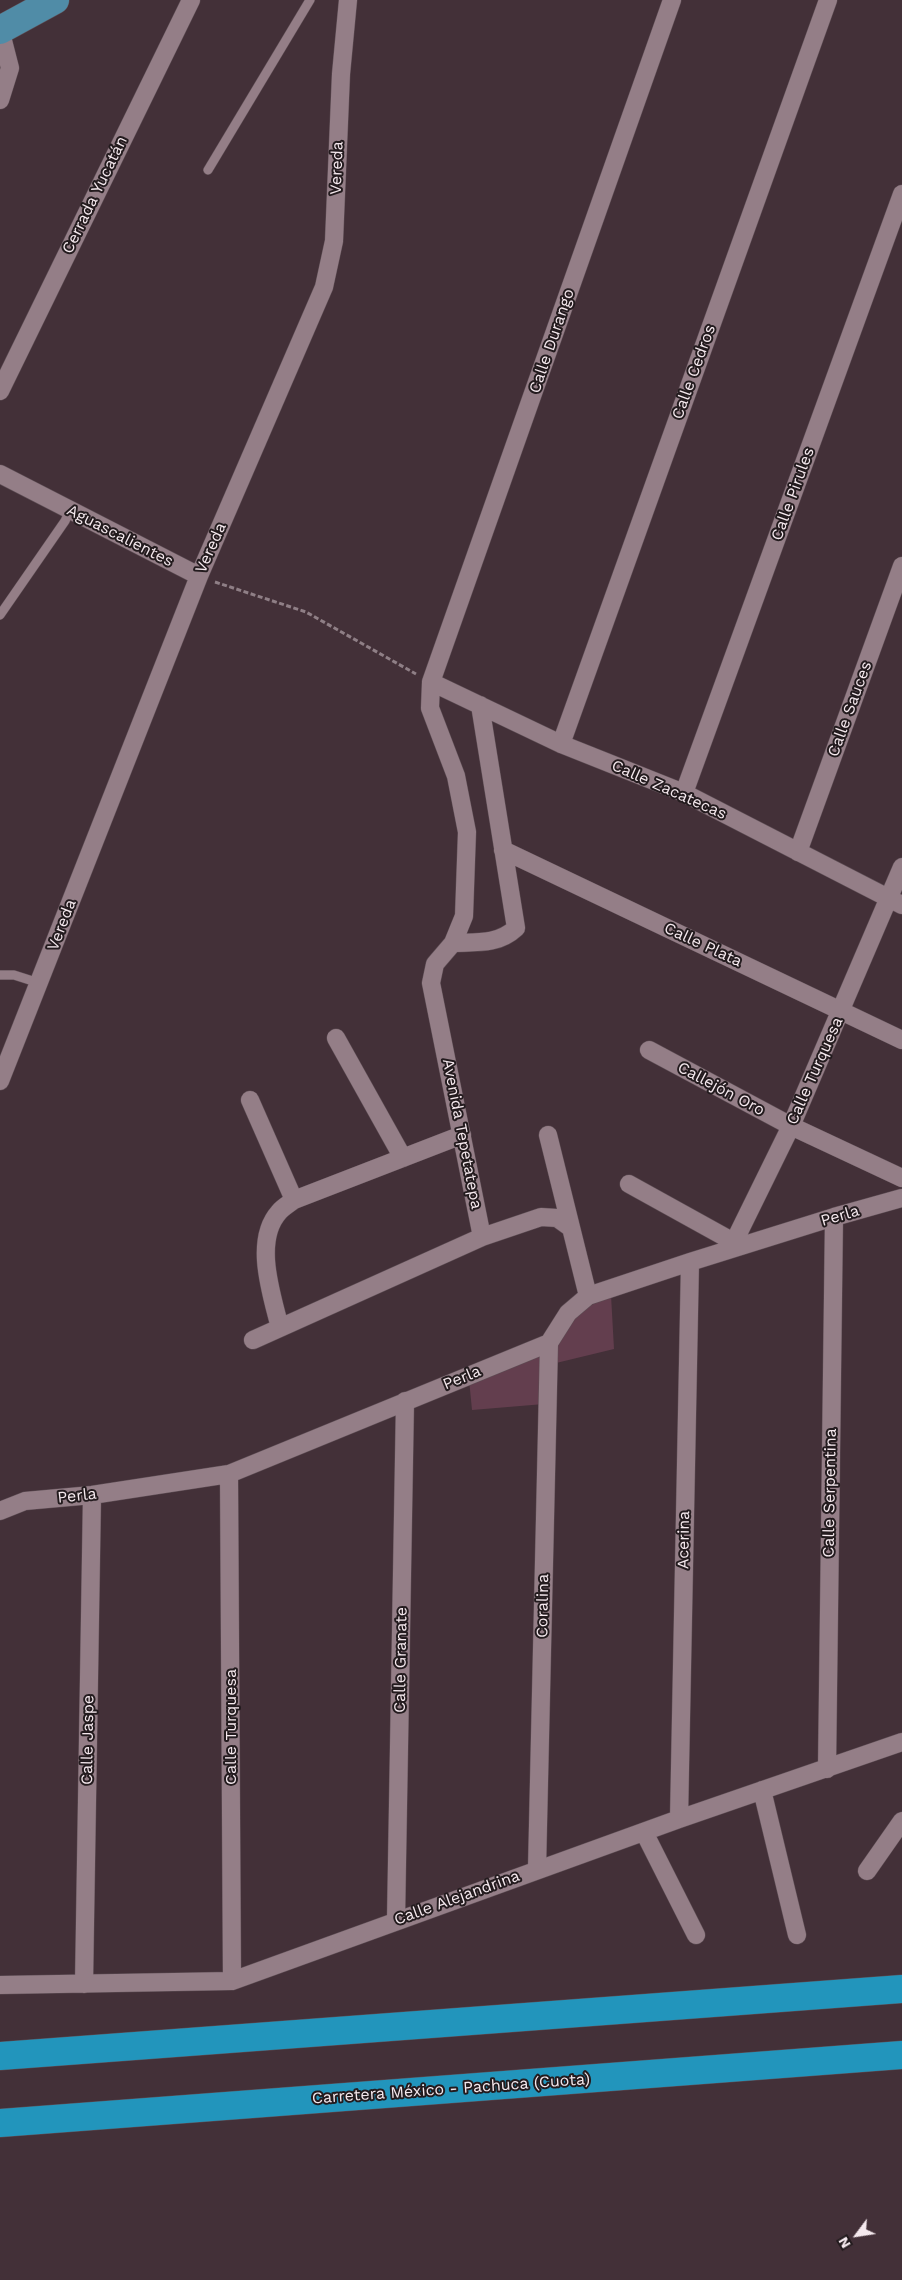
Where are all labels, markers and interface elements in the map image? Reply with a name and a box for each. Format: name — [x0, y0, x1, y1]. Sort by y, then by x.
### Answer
street label: Cerrada Yucatán — [58, 133, 132, 257]
street label: Vereda — [326, 141, 348, 195]
street label: Calle Durango — [525, 286, 579, 396]
street label: Calle Cedros — [668, 322, 720, 422]
street label: Calle Pirules — [767, 445, 819, 543]
street label: Aguascalientes — [64, 501, 176, 571]
street label: Vereda — [191, 520, 231, 576]
street label: Calle Sauces — [824, 659, 876, 759]
street label: Calle Zacatecas — [609, 756, 729, 824]
street label: Vereda — [43, 897, 81, 953]
street label: Calle Plata — [661, 919, 745, 971]
street label: Calle Turquesa — [783, 1014, 847, 1128]
street label: Avenida Tepetatepa — [438, 1057, 486, 1211]
street label: Callejón Oro — [674, 1058, 768, 1120]
street label: Perla — [818, 1201, 862, 1231]
street label: Perla — [440, 1362, 484, 1394]
street label: Calle Serpentina — [819, 1428, 841, 1558]
street label: Perla — [56, 1484, 98, 1508]
street label: Acerina — [674, 1511, 694, 1569]
street label: Coralina — [533, 1574, 553, 1638]
street label: Calle Granate — [390, 1607, 412, 1713]
street label: Calle Turquesa — [221, 1669, 241, 1785]
street label: Calle Jaspe — [78, 1695, 98, 1785]
street label: Calle Alejandrina — [392, 1866, 522, 1930]
street label: Carretera México - Pachuca (Cuota) — [311, 2070, 591, 2108]
north arrow — [832, 2210, 882, 2260]
text: N — [835, 2234, 854, 2251]

